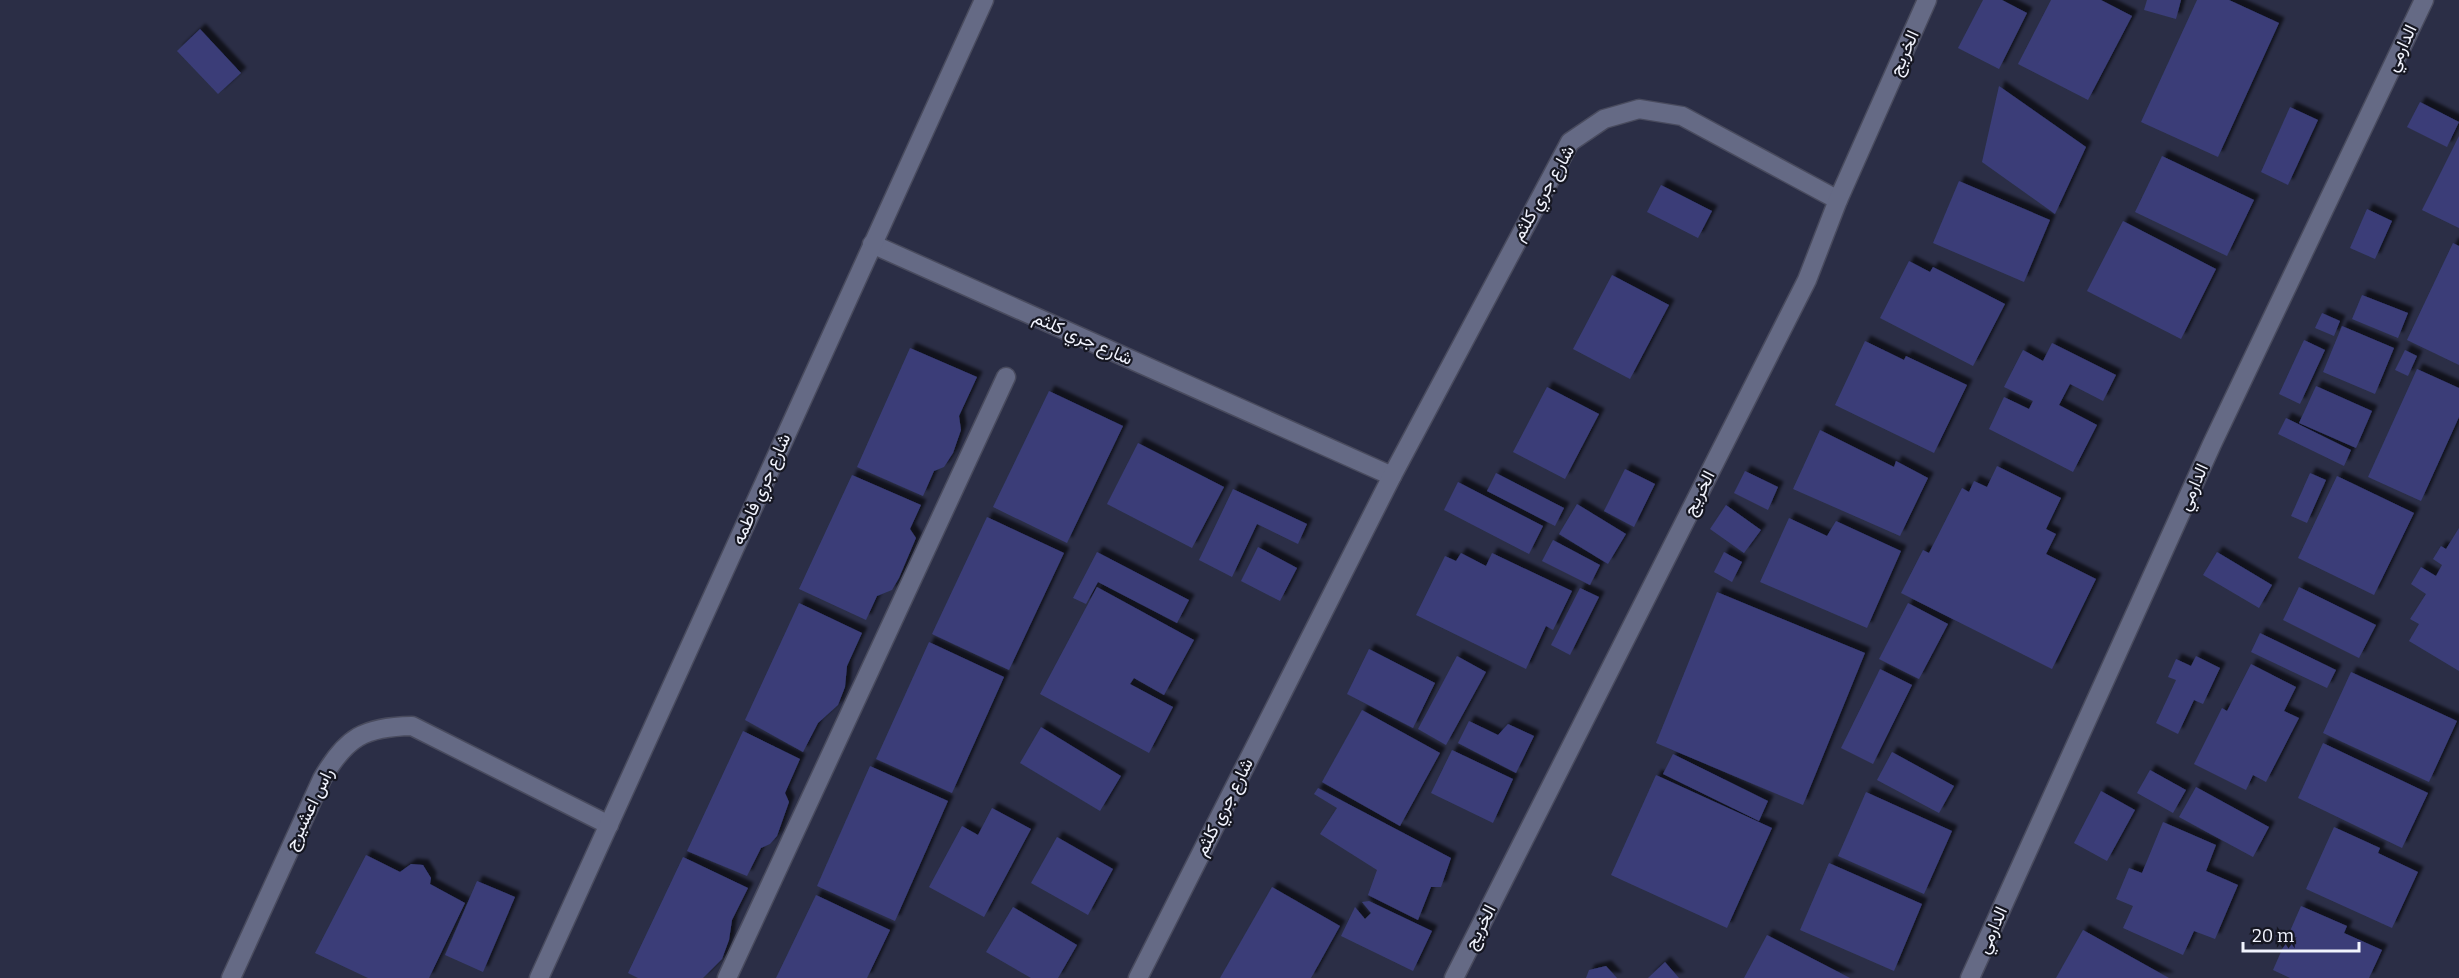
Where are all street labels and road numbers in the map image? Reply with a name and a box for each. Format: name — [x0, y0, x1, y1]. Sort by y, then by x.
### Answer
street label: الدارمي — [2381, 21, 2425, 77]
street label: الخريج — [1884, 27, 1925, 80]
street label: شارع جري كلثم — [1507, 141, 1583, 247]
street label: شارع جري كلثم — [1028, 306, 1136, 373]
street label: شارع جري فاطمه — [727, 430, 799, 550]
street label: الدارمي — [2173, 460, 2217, 516]
street label: الخريج — [1678, 467, 1720, 520]
street label: شارع جري كلثم — [1190, 754, 1262, 861]
street label: راس اعشيرج — [280, 764, 339, 854]
street label: الخريج — [1459, 901, 1501, 954]
street label: الدارمي — [1972, 903, 2016, 959]

